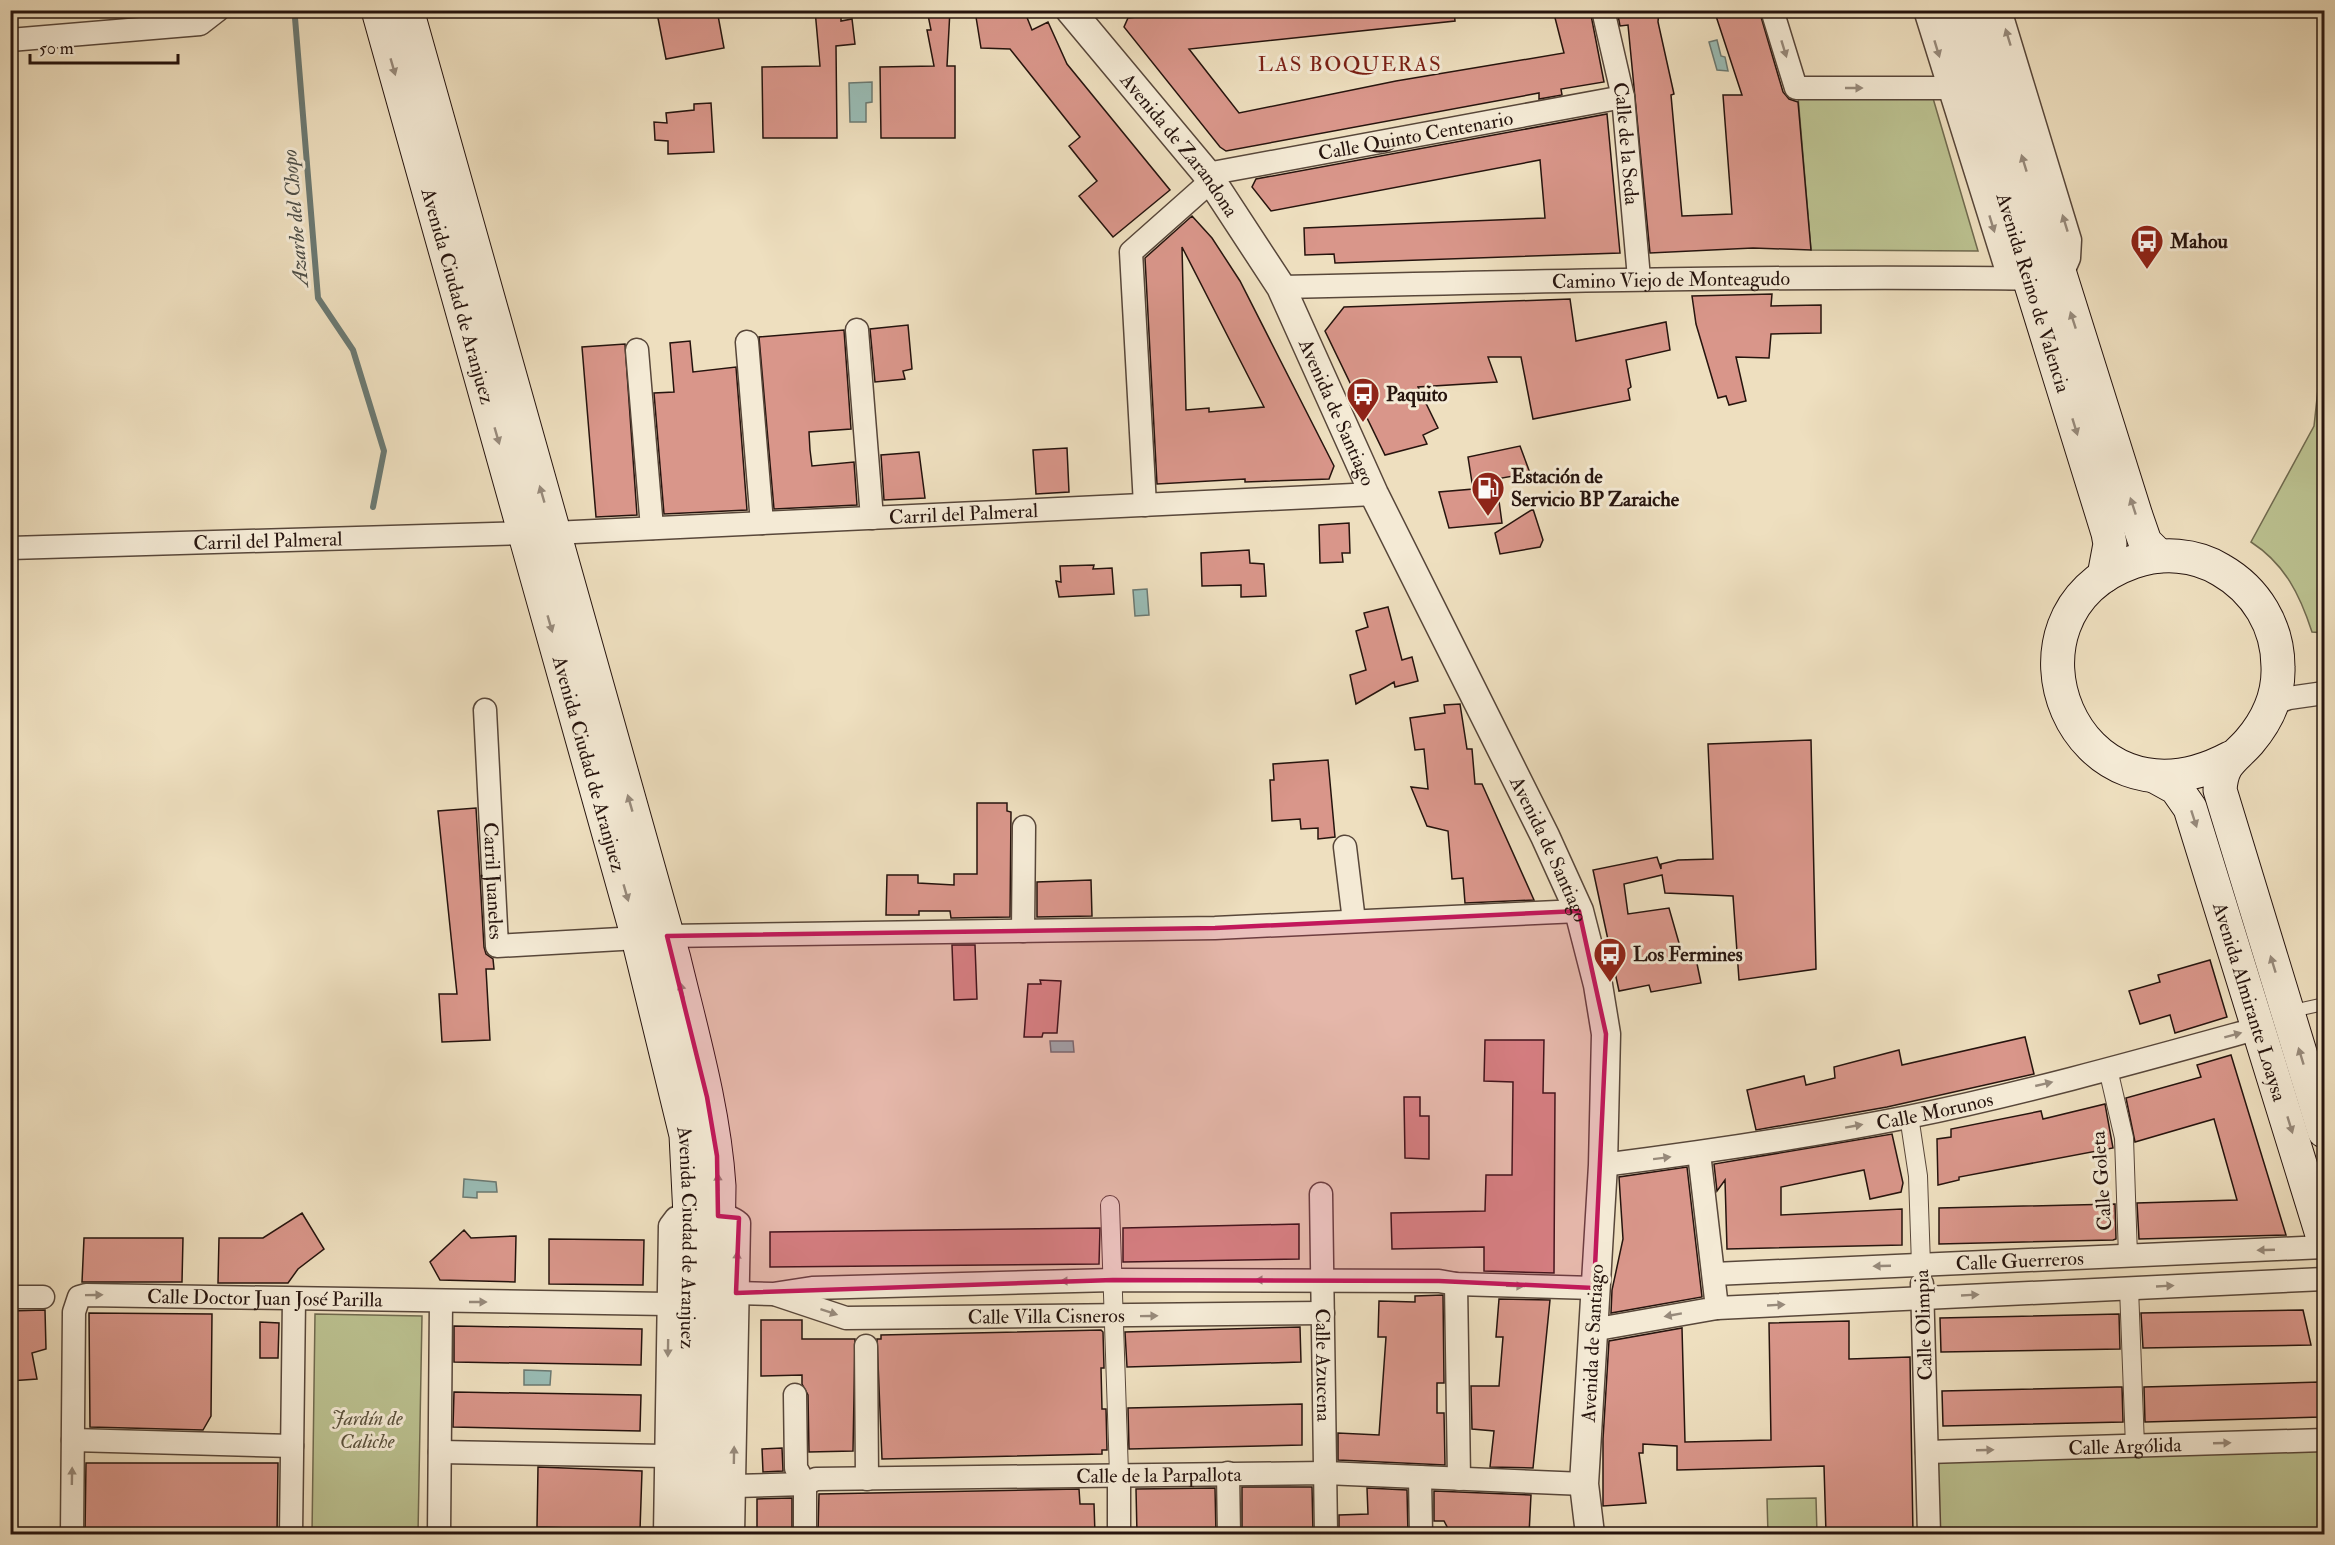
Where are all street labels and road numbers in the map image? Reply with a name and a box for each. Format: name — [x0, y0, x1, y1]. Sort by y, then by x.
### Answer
street label: Avenida de Zarandona — [1114, 67, 1244, 222]
street label: Calle de la Seda — [1607, 80, 1645, 207]
street label: Calle Quinto Centenario — [1316, 106, 1515, 166]
street label: Avenida Ciudad de Aranjuez — [415, 184, 500, 407]
street label: Avenida Reino de Valencia — [1990, 189, 2076, 396]
street label: Camino Viejo de Monteagudo — [1552, 266, 1790, 294]
street label: Avenida de Santiago — [1293, 334, 1381, 490]
street label: Carril del Palmeral — [888, 498, 1039, 530]
street label: Carril del Palmeral — [193, 526, 343, 556]
street label: Avenida Ciudad de Aranjuez — [546, 652, 631, 875]
street label: Avenida de Santiago — [1504, 771, 1593, 925]
street label: Carril Juaneles — [478, 821, 509, 940]
street label: Avenida Almirante Loaysa — [2207, 898, 2292, 1105]
street label: Calle Morunos — [1874, 1087, 1996, 1136]
street label: Avenida Ciudad de Aranjuez — [671, 1122, 702, 1350]
street label: Calle Goleta — [2085, 1129, 2117, 1232]
street label: Calle Guerreros — [1955, 1246, 2084, 1276]
street label: Avenida de Santiago — [1576, 1263, 1609, 1424]
street label: Calle Olimpia — [1909, 1268, 1939, 1381]
street label: Calle Doctor Juan José Parilla — [147, 1284, 384, 1313]
street label: Calle Villa Cisneros — [968, 1303, 1125, 1330]
street label: Calle Azucena — [1310, 1308, 1336, 1423]
street label: Calle Argólida — [2068, 1432, 2183, 1461]
street label: Calle de la Parpallota — [1076, 1462, 1242, 1489]

